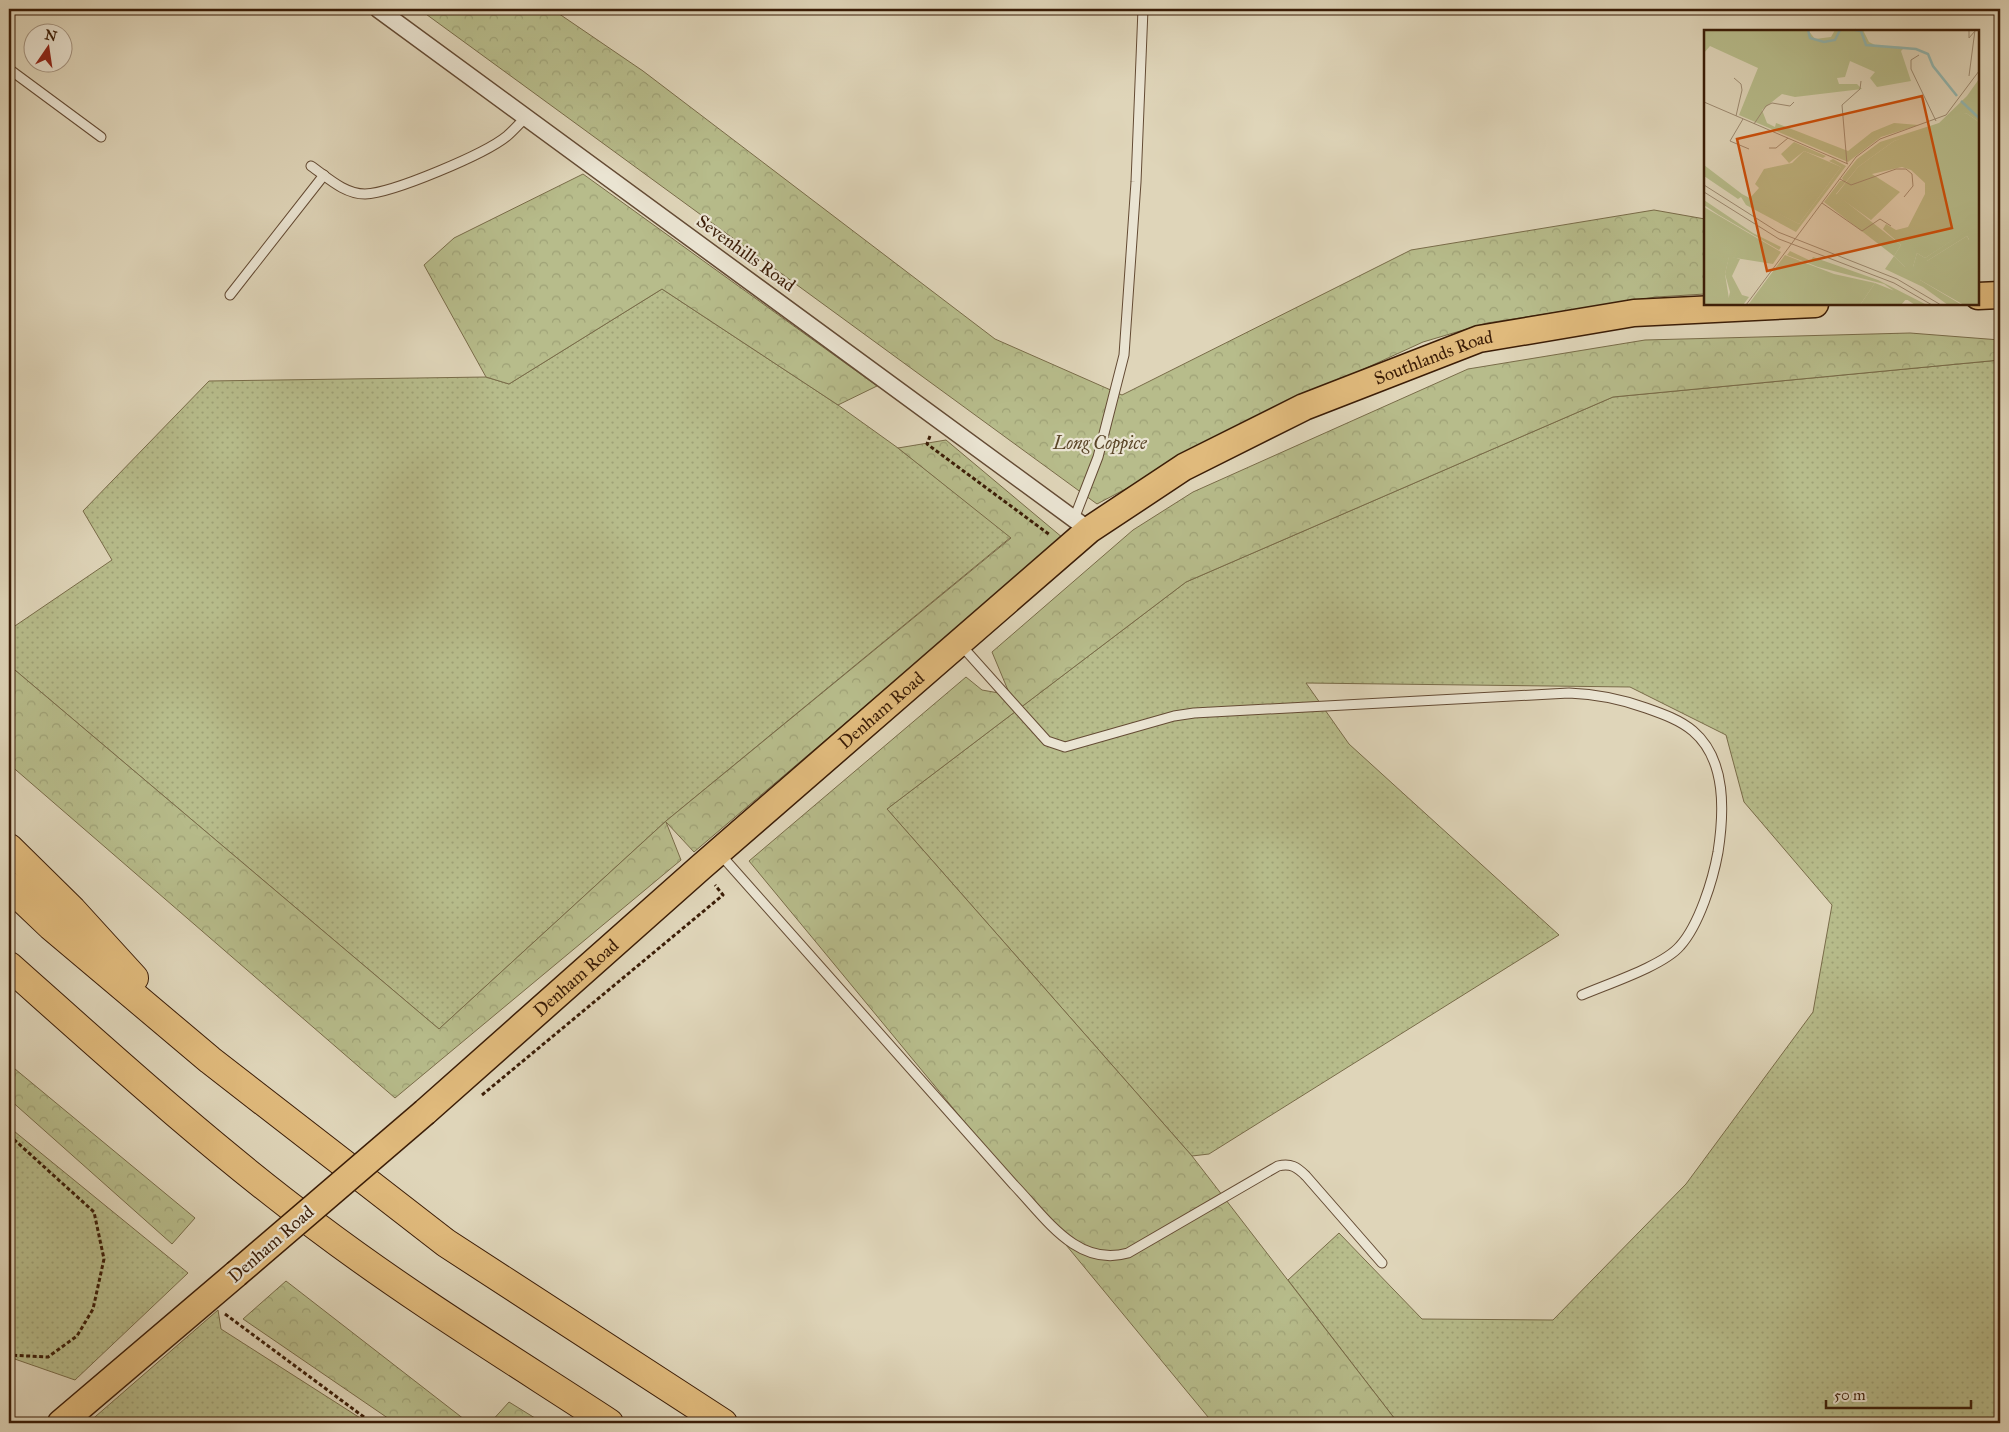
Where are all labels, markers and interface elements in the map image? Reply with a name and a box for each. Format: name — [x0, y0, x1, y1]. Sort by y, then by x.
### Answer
north arrow — [22, 22, 72, 72]
text: N — [43, 26, 59, 45]
inset map — [1704, 30, 1979, 305]
street label: Sevenhills Road — [692, 210, 800, 296]
street label: Southlands Road — [1371, 326, 1495, 390]
park label: Long Coppice — [1052, 432, 1148, 455]
street label: Denham Road — [834, 667, 929, 754]
street label: Denham Road — [529, 934, 623, 1021]
street label: Denham Road — [224, 1201, 318, 1287]
scale bar — [1826, 1377, 1972, 1409]
text: 50 m — [1834, 1386, 1866, 1404]

